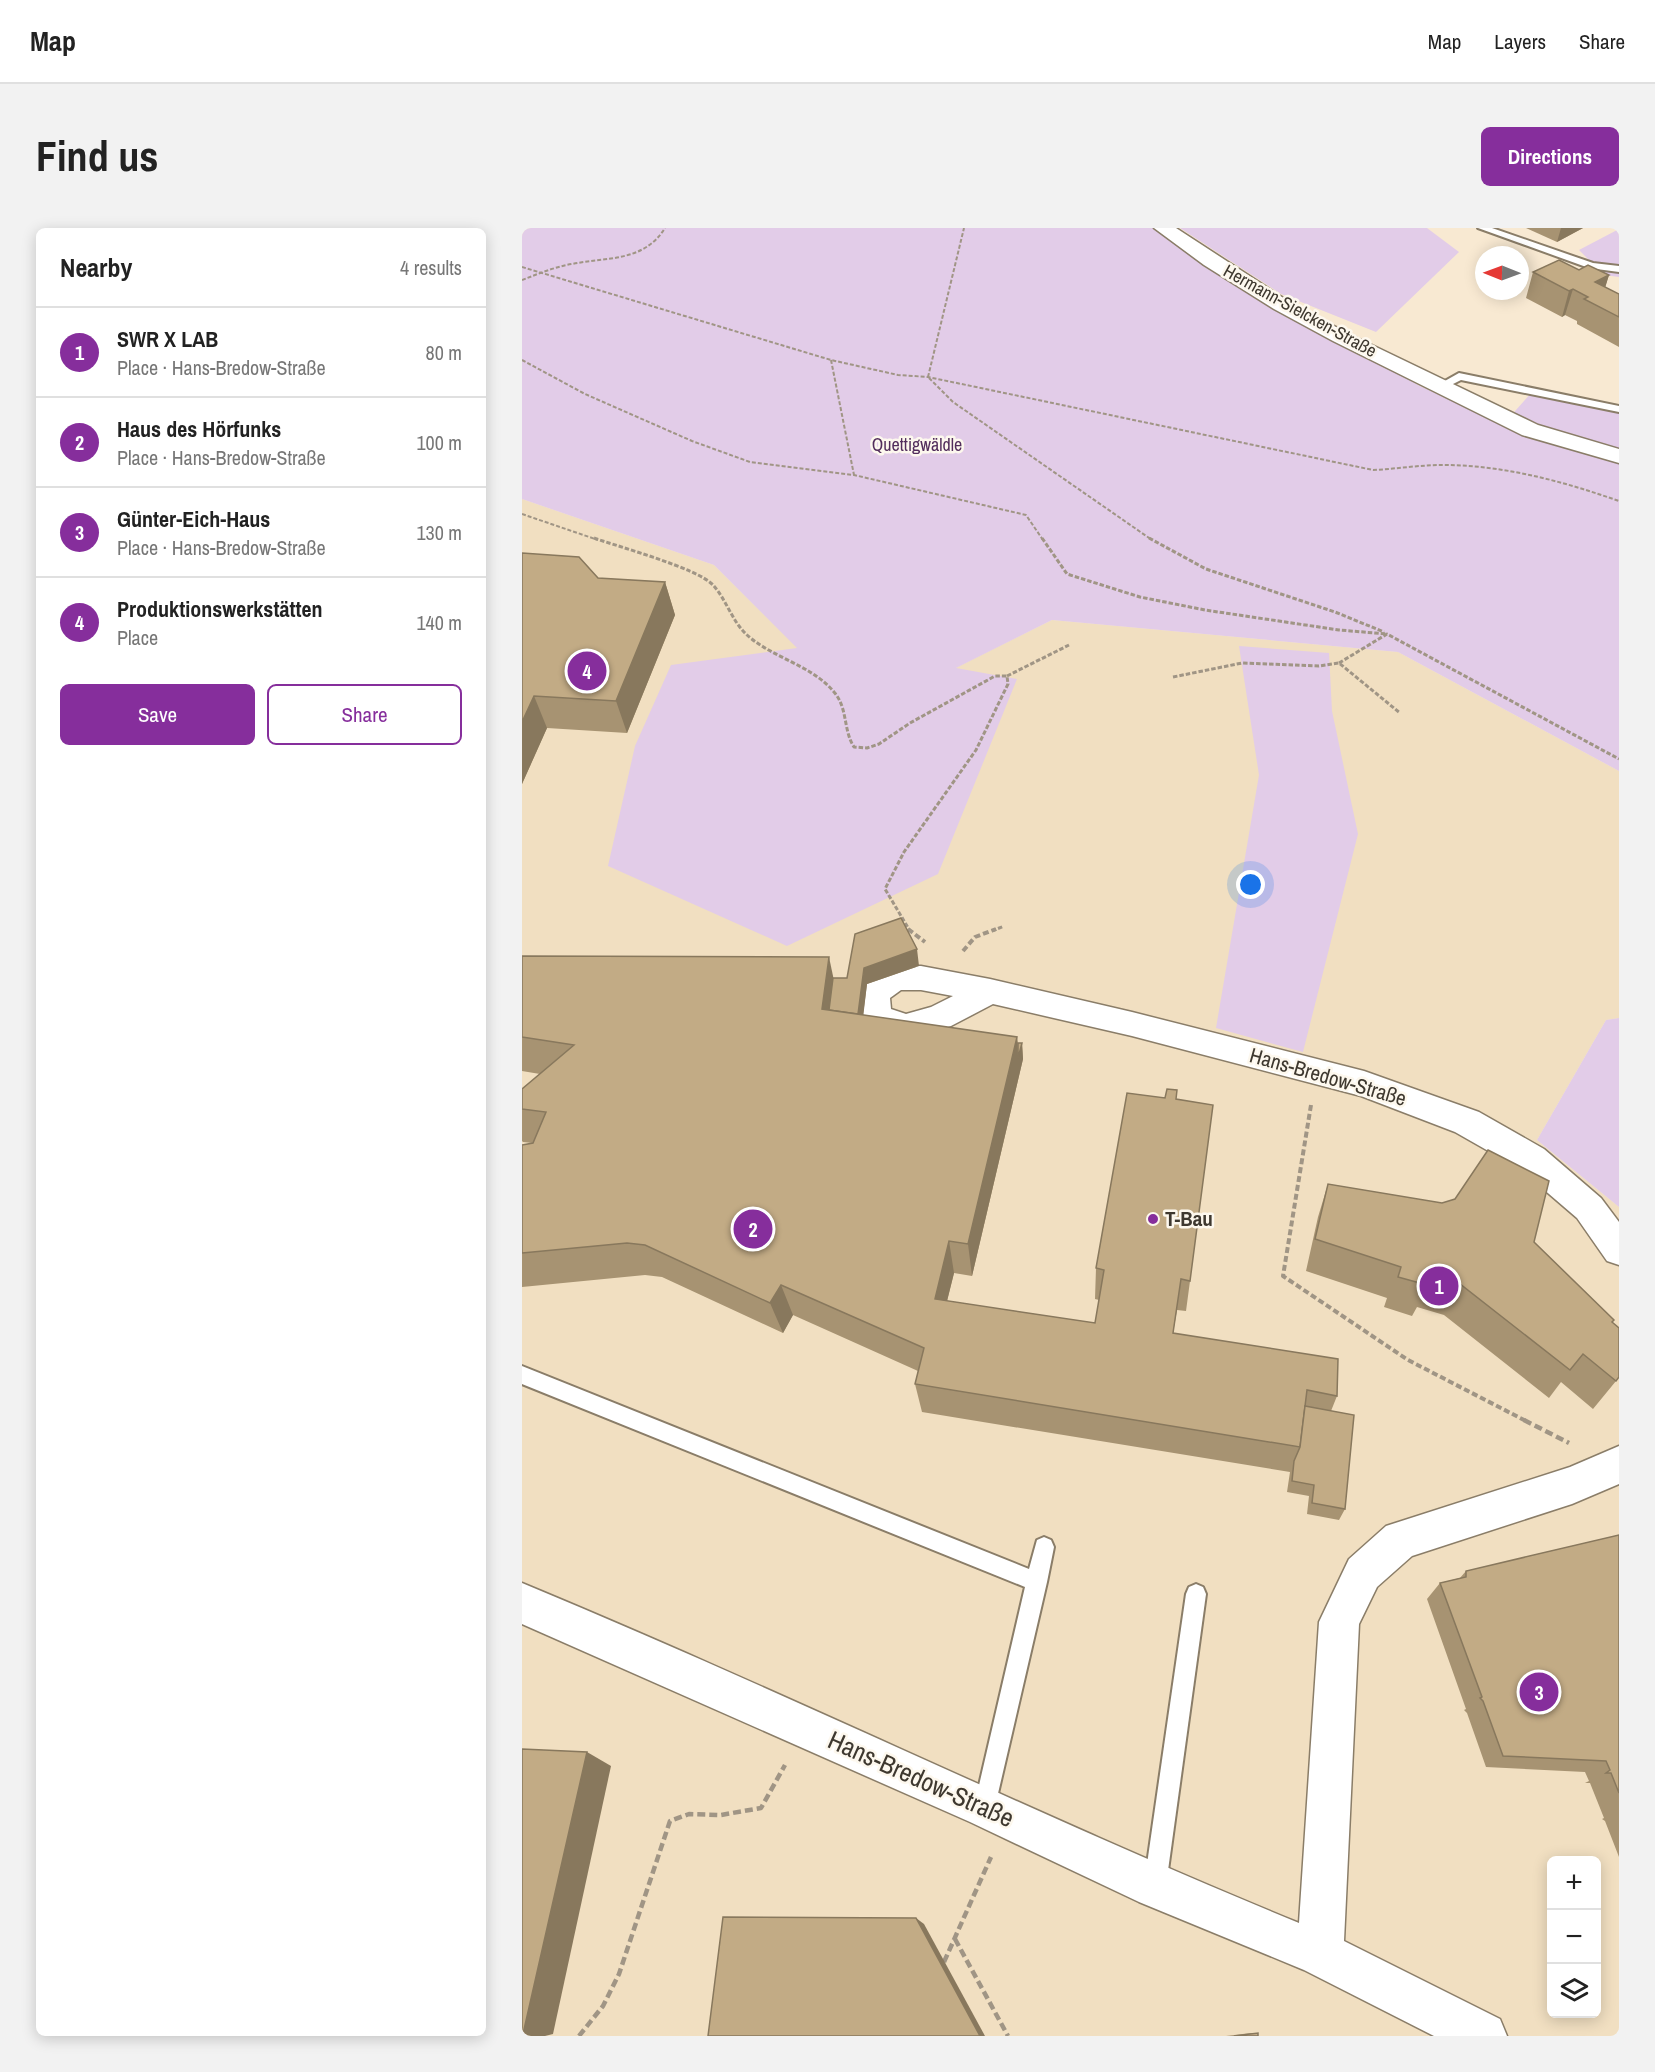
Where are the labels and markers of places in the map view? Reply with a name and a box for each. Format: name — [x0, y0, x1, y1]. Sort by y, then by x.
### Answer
pin: 4 — [568, 648, 606, 694]
place label: T-Bau — [1165, 1204, 1213, 1233]
pin: 2 — [734, 1206, 772, 1252]
marker: T-Bau — [1146, 1212, 1160, 1226]
pin: 1 — [1420, 1264, 1458, 1308]
pin: 3 — [1520, 1670, 1558, 1714]

